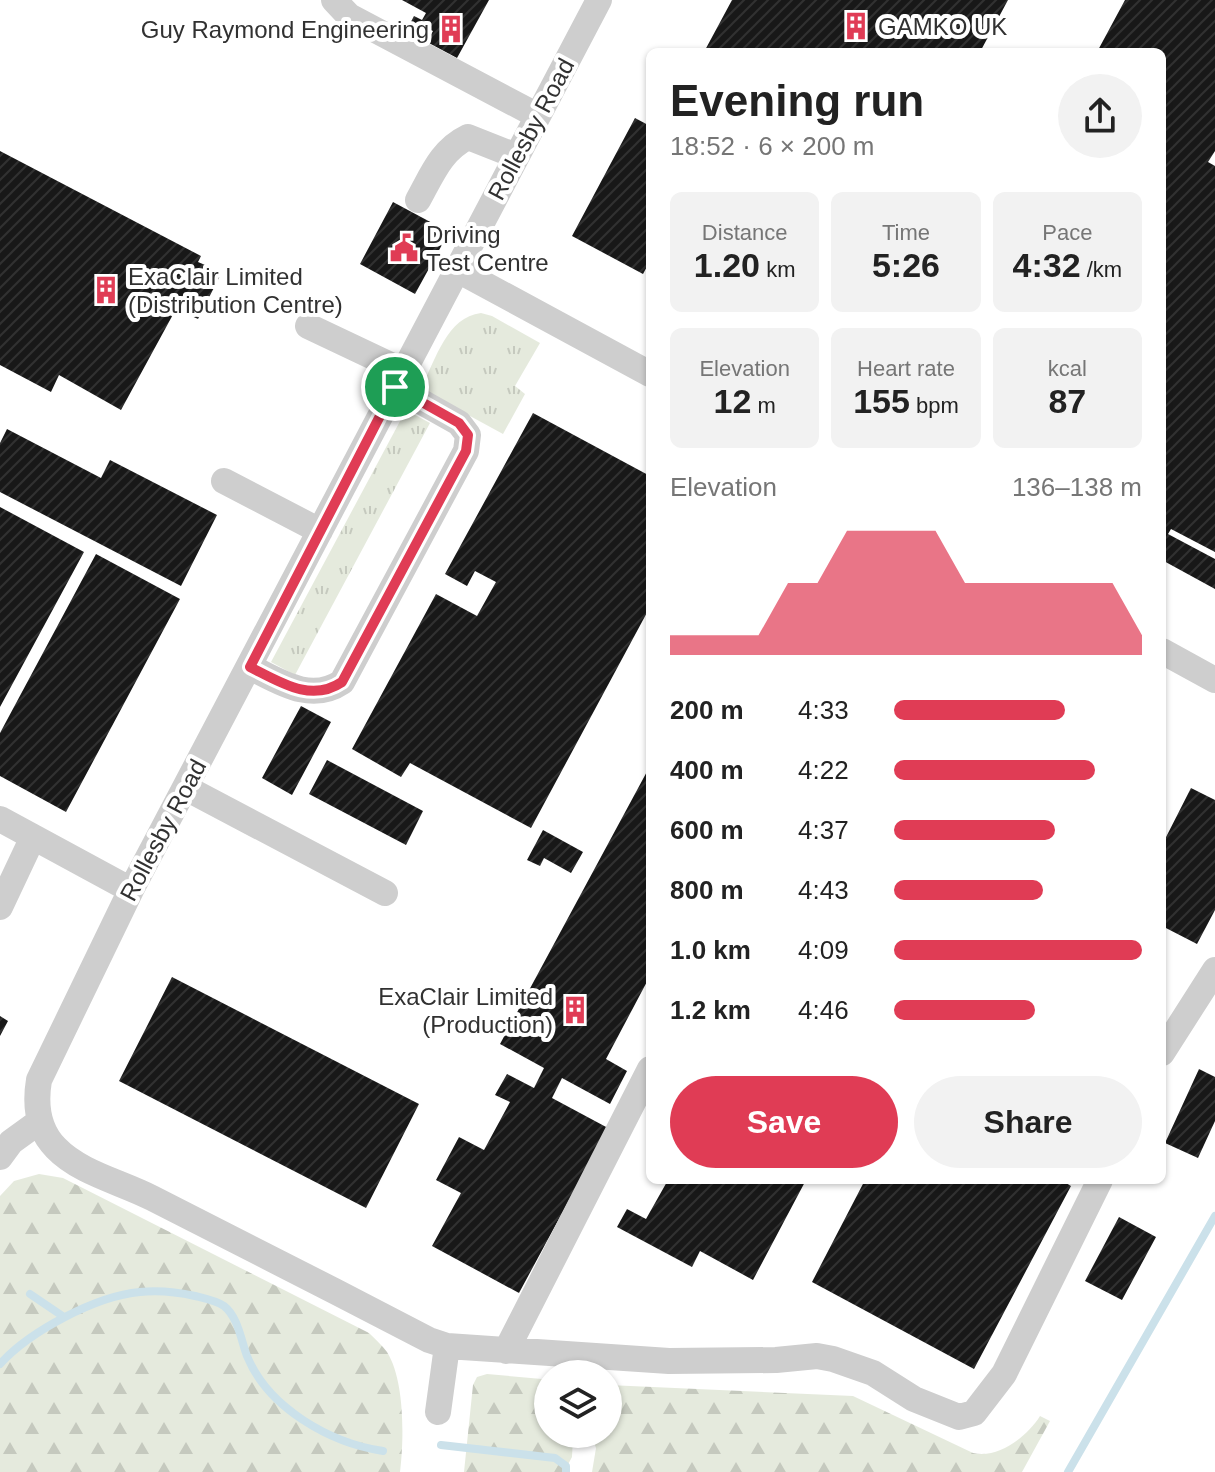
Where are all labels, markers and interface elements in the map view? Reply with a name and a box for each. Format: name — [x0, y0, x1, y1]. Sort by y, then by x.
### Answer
building icon: GAMKO UK — [841, 11, 871, 41]
place label: GAMKO UK — [878, 13, 1007, 40]
building icon: Guy Raymond Engineering — [436, 14, 466, 44]
place label: Guy Raymond Engineering — [141, 16, 429, 43]
street label: Rollesby Road — [482, 54, 580, 204]
button: share — [1058, 74, 1142, 158]
text: Evening run — [670, 76, 924, 125]
text: 18:52 · 6 × 200 m — [670, 131, 875, 161]
text: Distance — [702, 220, 787, 245]
text: Time — [882, 220, 930, 245]
text: Pace — [1042, 220, 1092, 245]
place label: Driving Test Centre — [426, 221, 549, 276]
public building icon: Driving Test Centre — [389, 233, 419, 263]
text: 1.20 — [694, 246, 760, 284]
text: 5:26 — [872, 246, 940, 284]
text: 4:32 — [1013, 246, 1081, 284]
text: km — [760, 257, 795, 282]
text: /km — [1081, 257, 1122, 282]
place label: ExaClair Limited (Distribution Centre) — [128, 263, 343, 318]
building icon: ExaClair Limited (Distribution Centre) — [91, 275, 121, 305]
pin — [361, 353, 429, 421]
text: Elevation — [699, 356, 790, 381]
text: Heart rate — [857, 356, 955, 381]
text: kcal — [1048, 356, 1087, 381]
icon: arrive — [373, 365, 417, 409]
text: 12 — [714, 382, 751, 420]
text: 155 — [853, 382, 910, 420]
text: 87 — [1048, 382, 1086, 420]
text: m — [751, 393, 776, 418]
text: bpm — [910, 393, 959, 418]
text: Elevation — [670, 472, 777, 502]
text: 136–138 m — [1012, 472, 1142, 502]
text: 200 m — [670, 695, 744, 725]
text: 4:33 — [798, 695, 849, 725]
street label: Rollesby Road — [114, 755, 212, 905]
text: 400 m — [670, 755, 744, 785]
text: 4:22 — [798, 755, 849, 785]
text: 600 m — [670, 815, 744, 845]
text: 4:37 — [798, 815, 849, 845]
text: 800 m — [670, 875, 744, 905]
text: 4:43 — [798, 875, 849, 905]
text: 1.0 km — [670, 935, 751, 965]
text: 4:09 — [798, 935, 849, 965]
place label: ExaClair Limited (Production) — [378, 983, 553, 1038]
building icon: ExaClair Limited (Production) — [560, 995, 590, 1025]
text: 1.2 km — [670, 995, 751, 1025]
text: 4:46 — [798, 995, 849, 1025]
button: Save — [670, 1076, 898, 1168]
button: Share — [914, 1076, 1142, 1168]
map controls — [534, 1360, 622, 1448]
button: layers — [534, 1360, 622, 1448]

